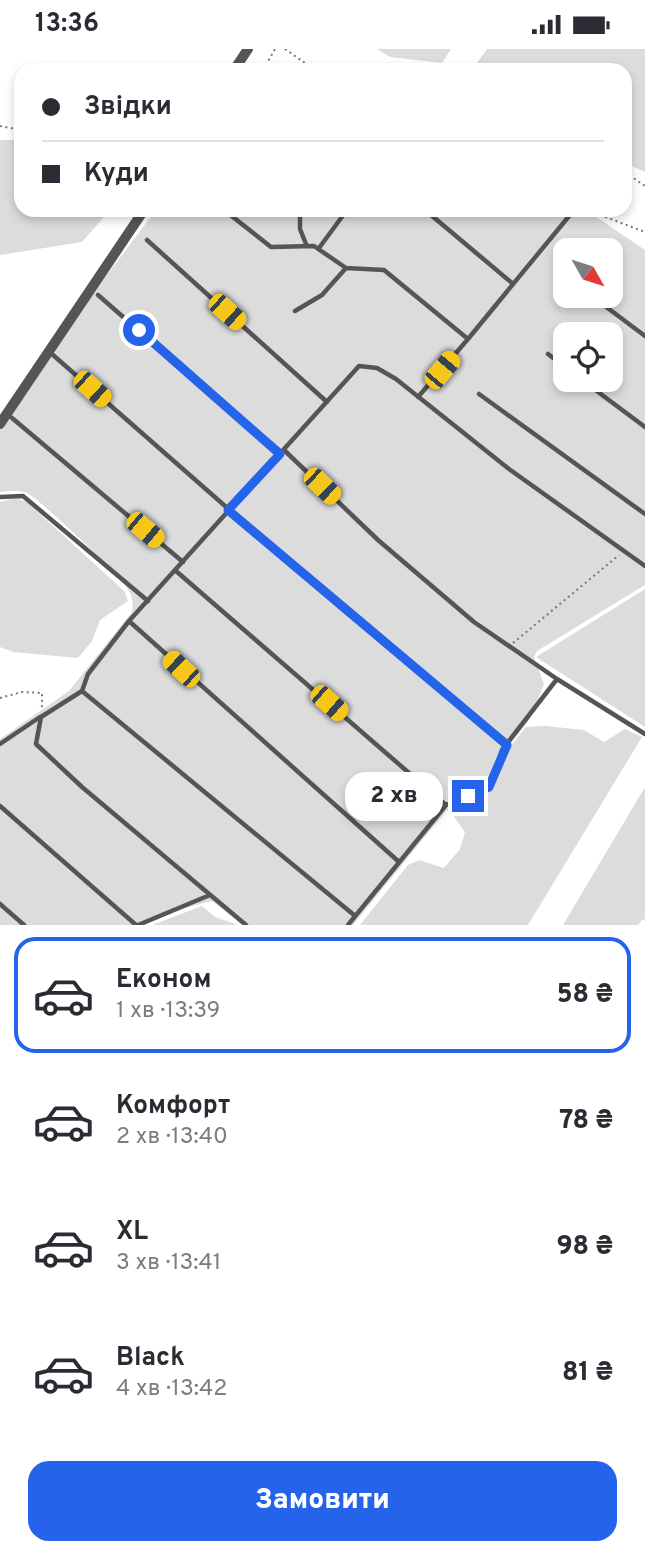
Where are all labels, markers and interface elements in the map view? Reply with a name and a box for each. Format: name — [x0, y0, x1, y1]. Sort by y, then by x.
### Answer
text: 13:36 — [35, 8, 99, 41]
text: Звідки — [84, 91, 172, 124]
text: Куди — [84, 158, 149, 191]
north arrow — [553, 238, 623, 308]
map controls — [553, 238, 623, 392]
car — [205, 290, 250, 334]
route start — [123, 314, 155, 346]
button: locate — [553, 322, 623, 392]
car — [421, 347, 464, 393]
car — [70, 367, 115, 411]
car — [300, 464, 345, 508]
car — [123, 508, 168, 552]
car — [159, 647, 204, 691]
car — [307, 681, 352, 725]
callout: 2 хв — [346, 771, 444, 821]
route end — [452, 780, 484, 812]
text: 2 хв — [370, 782, 418, 811]
icon: car — [32, 964, 95, 1027]
text: Економ — [116, 964, 211, 997]
text: 58 ₴ — [557, 979, 613, 1012]
text: 1 хв · 13:39 — [116, 997, 220, 1026]
icon: car — [32, 1090, 95, 1153]
text: Комфорт — [116, 1090, 230, 1123]
text: 78 ₴ — [559, 1105, 613, 1138]
text: 2 хв · 13:40 — [116, 1123, 228, 1152]
icon: car — [32, 1216, 95, 1279]
text: XL — [116, 1216, 148, 1249]
text: 98 ₴ — [557, 1231, 613, 1264]
text: 3 хв · 13:41 — [116, 1249, 221, 1278]
icon: car — [32, 1342, 95, 1405]
text: Black — [116, 1342, 185, 1375]
text: 81 ₴ — [562, 1357, 613, 1390]
text: 4 хв · 13:42 — [116, 1375, 227, 1404]
button: Замовити — [28, 1461, 617, 1541]

